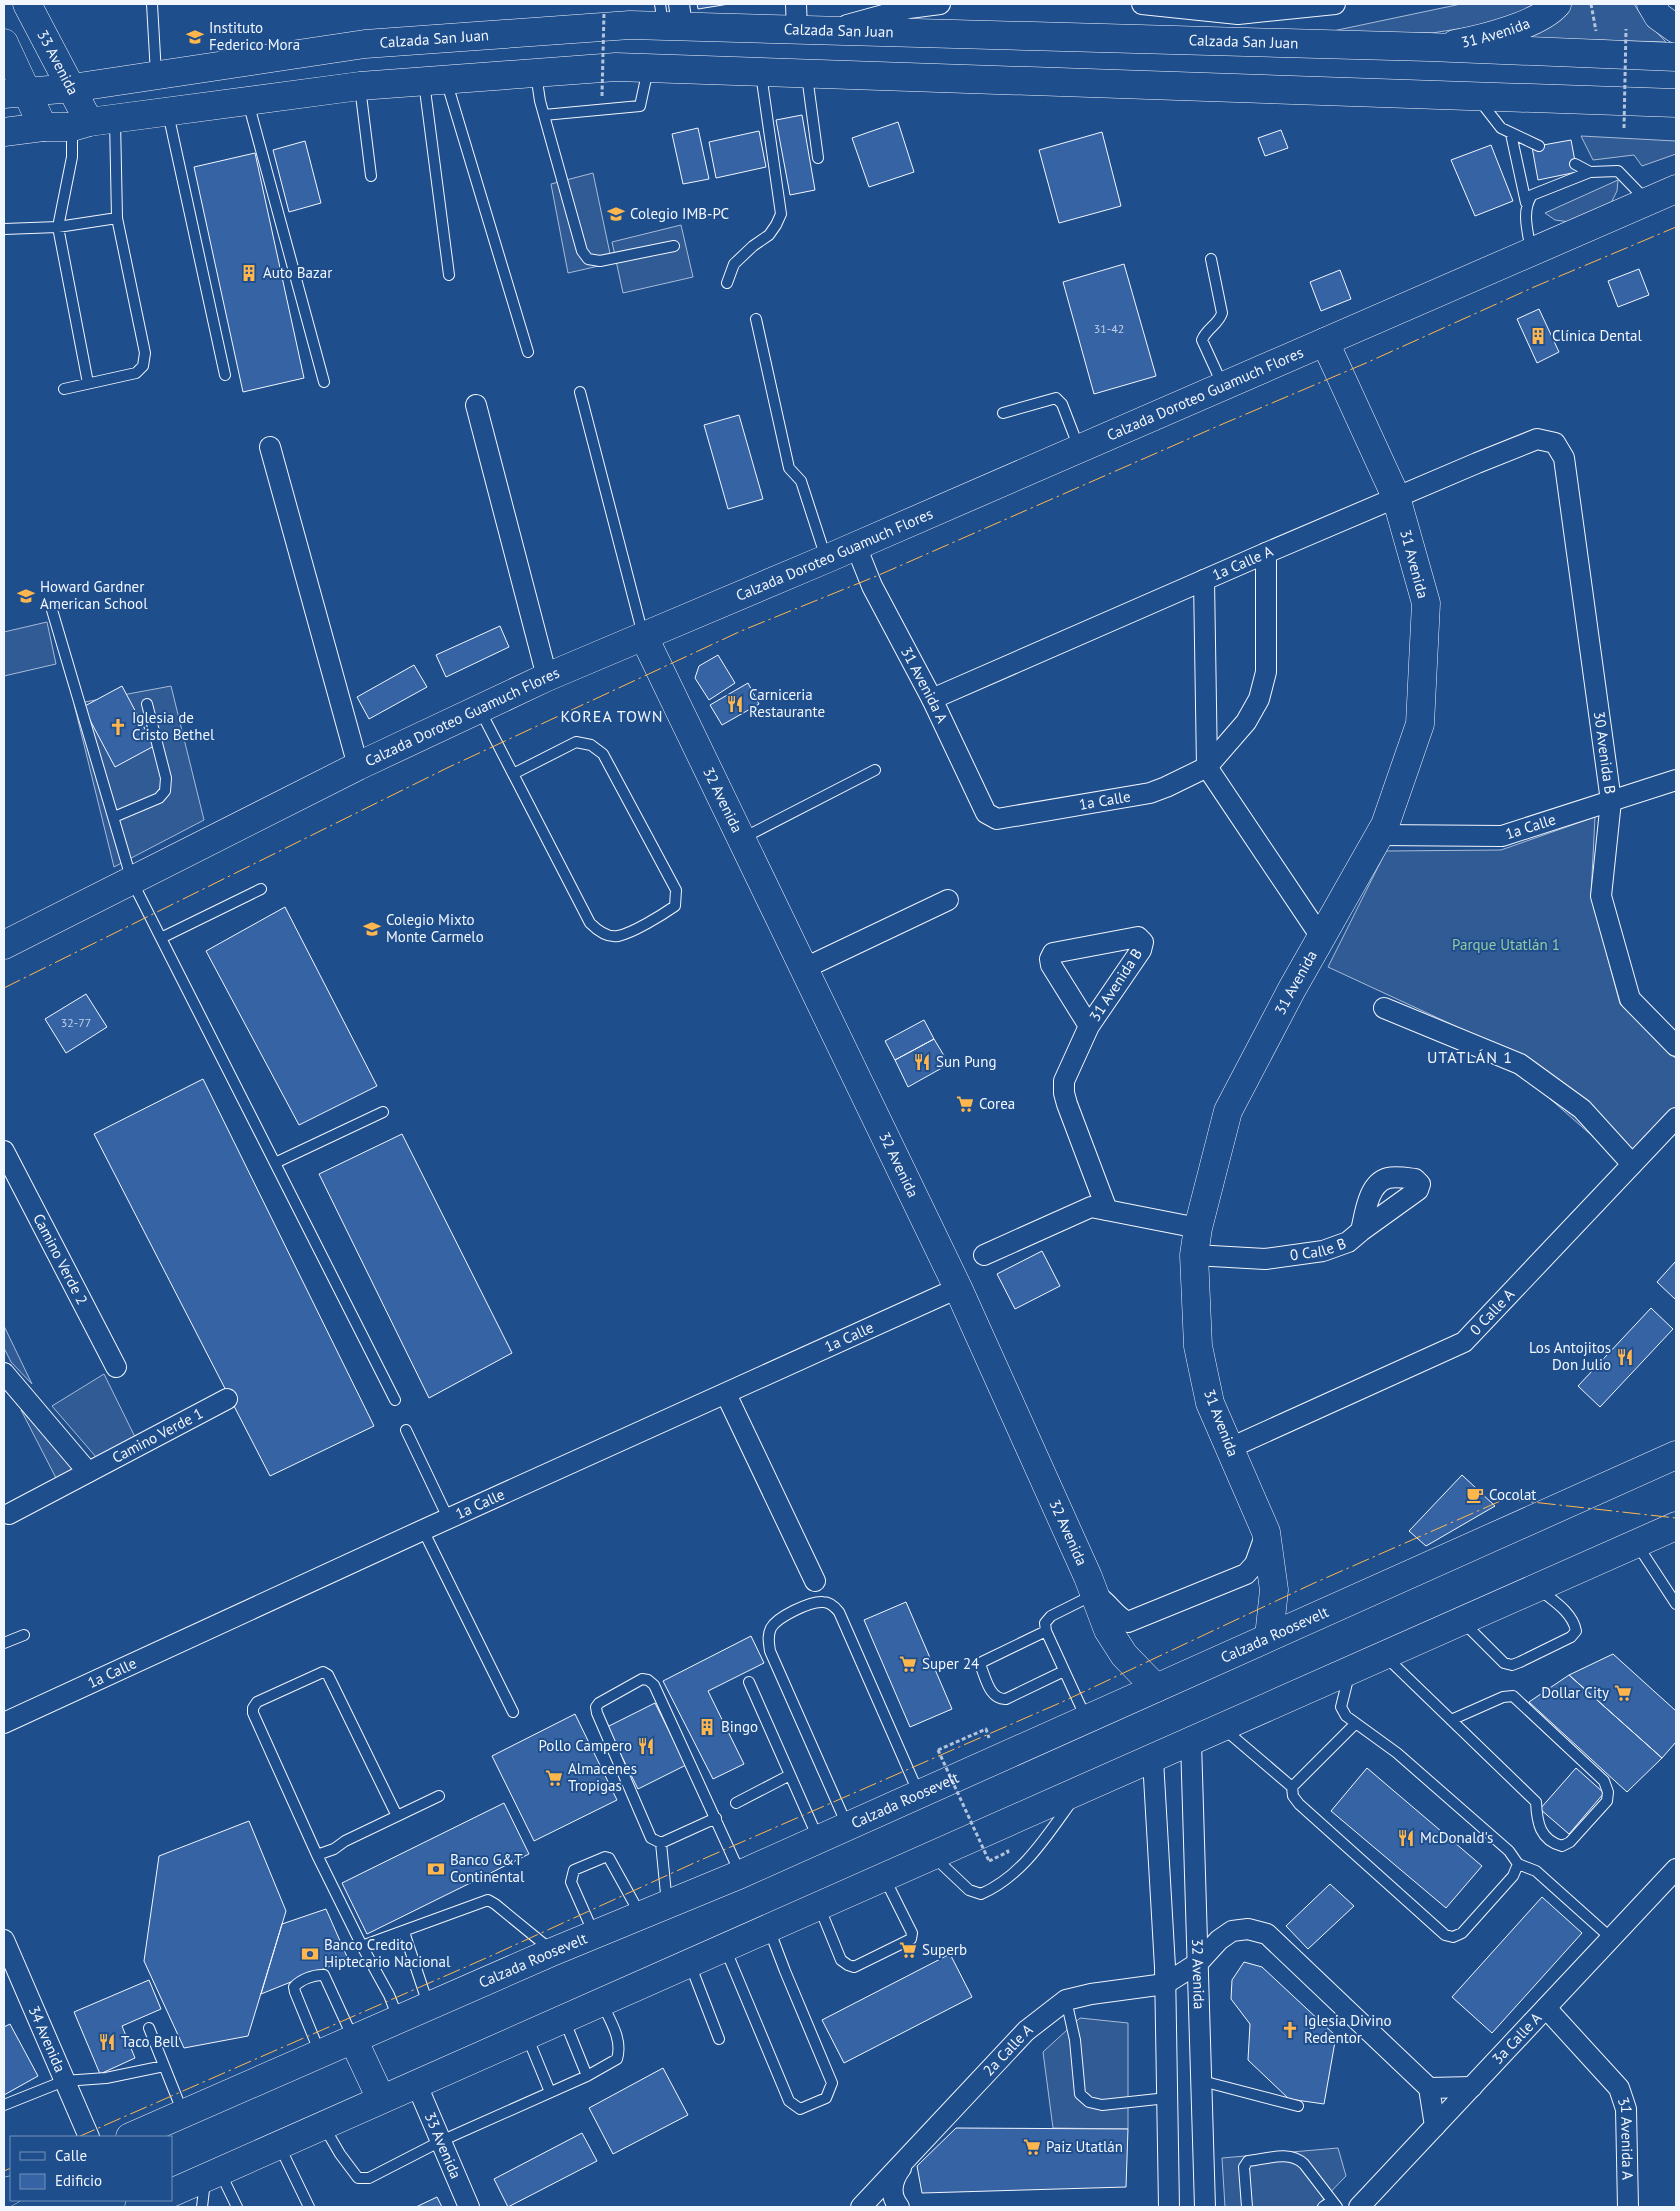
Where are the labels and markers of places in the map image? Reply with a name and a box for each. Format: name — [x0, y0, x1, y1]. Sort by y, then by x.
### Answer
place label: Instituto Federico Mora — [209, 18, 300, 54]
school or university icon: Instituto Federico Mora — [185, 27, 205, 47]
school or university icon: Colegio IMB-PC — [606, 204, 626, 224]
place label: Colegio IMB-PC — [630, 204, 729, 223]
building icon: Auto Bazar — [239, 263, 259, 283]
place label: Auto Bazar — [263, 263, 332, 282]
building icon: Clínica Dental — [1528, 326, 1548, 346]
place label: Clínica Dental — [1552, 326, 1643, 345]
place label: Howard Gardner American School — [40, 577, 148, 613]
school or university icon: Howard Gardner American School — [16, 586, 36, 606]
place label: Carniceria Restaurante — [749, 685, 825, 721]
restaurant icon: Carniceria Restaurante — [725, 694, 745, 714]
place label: Iglesia de Cristo Bethel — [132, 708, 215, 744]
church icon: Iglesia de Cristo Bethel — [108, 717, 128, 737]
place label: Colegio Mixto Monte Carmelo — [386, 910, 484, 946]
school or university icon: Colegio Mixto Monte Carmelo — [362, 919, 382, 939]
restaurant icon: Sun Pung — [912, 1052, 932, 1072]
place label: Sun Pung — [936, 1052, 996, 1071]
supermarket icon: Corea — [955, 1094, 975, 1114]
place label: Corea — [979, 1094, 1015, 1113]
place label: Los Antojitos Don Julio — [1529, 1338, 1611, 1374]
restaurant icon: Los Antojitos Don Julio — [1615, 1347, 1635, 1367]
cafe icon: Cocolat — [1465, 1485, 1485, 1505]
place label: Cocolat — [1489, 1485, 1536, 1504]
supermarket icon: Super 24 — [898, 1654, 918, 1674]
place label: Super 24 — [922, 1654, 979, 1673]
place label: Dollar City — [1541, 1683, 1609, 1702]
supermarket icon: Dollar City — [1613, 1683, 1633, 1703]
building icon: Bingo — [697, 1717, 717, 1737]
place label: Bingo — [721, 1717, 758, 1736]
place label: Pollo Campero — [539, 1736, 632, 1755]
restaurant icon: Pollo Campero — [636, 1736, 656, 1756]
place label: Almacenes Tropigas — [568, 1759, 637, 1795]
supermarket icon: Almacenes Tropigas — [544, 1768, 564, 1788]
restaurant icon: McDonald's — [1396, 1828, 1416, 1848]
place label: McDonald's — [1420, 1828, 1493, 1847]
place label: Banco G&T Continental — [450, 1850, 525, 1886]
bank icon: Banco G&T Continental — [426, 1859, 446, 1879]
place label: Banco Credito Hiptecario Nacional — [324, 1935, 451, 1971]
supermarket icon: Superb — [898, 1940, 918, 1960]
place label: Superb — [922, 1940, 967, 1959]
bank icon: Banco Credito Hiptecario Nacional — [300, 1944, 320, 1964]
place label: Iglesia Divino Redentor — [1304, 2011, 1392, 2047]
church icon: Iglesia Divino Redentor — [1280, 2020, 1300, 2040]
restaurant icon: Taco Bell — [97, 2032, 117, 2052]
place label: Taco Bell — [121, 2032, 179, 2051]
supermarket icon: Paiz Utatlán — [1022, 2137, 1042, 2157]
place label: Paiz Utatlán — [1046, 2137, 1123, 2156]

